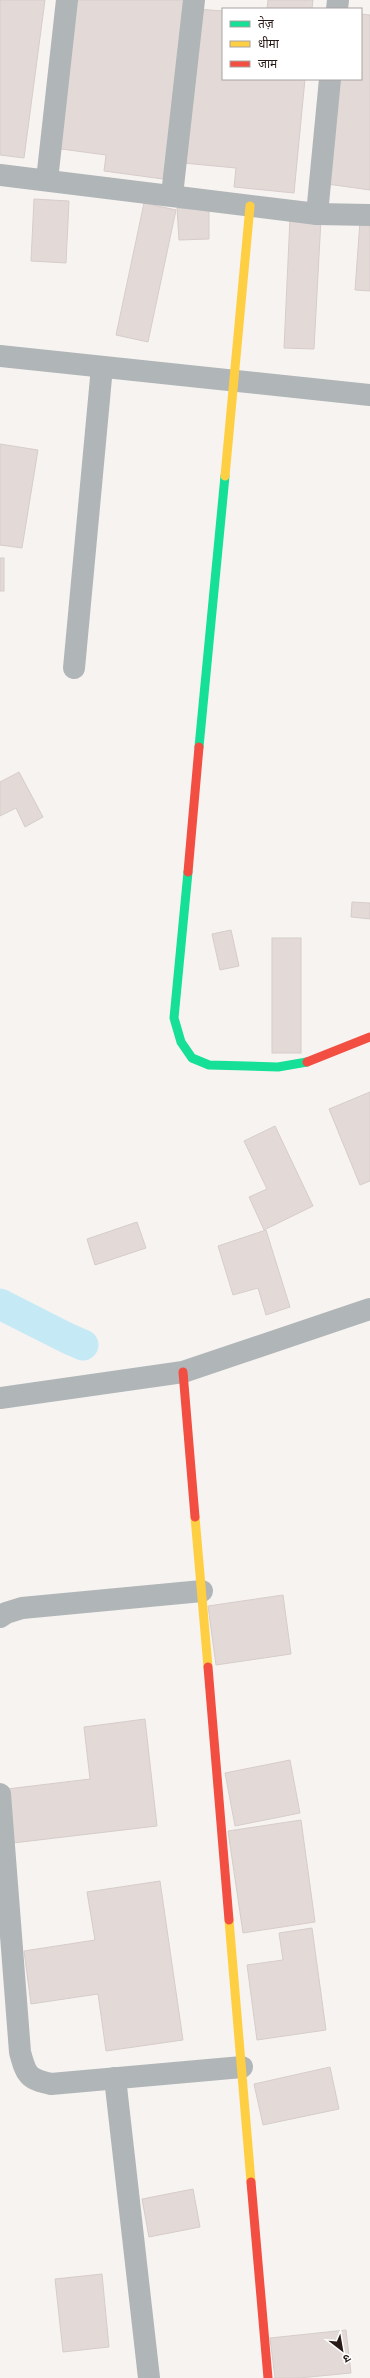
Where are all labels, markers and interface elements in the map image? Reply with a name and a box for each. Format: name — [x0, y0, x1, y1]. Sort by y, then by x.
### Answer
legend — [222, 8, 362, 80]
text: तेज़ — [258, 16, 275, 31]
text: धीमा — [258, 36, 280, 51]
text: जाम — [258, 57, 278, 71]
north arrow — [322, 2330, 362, 2370]
text: उ — [340, 2351, 353, 2366]

